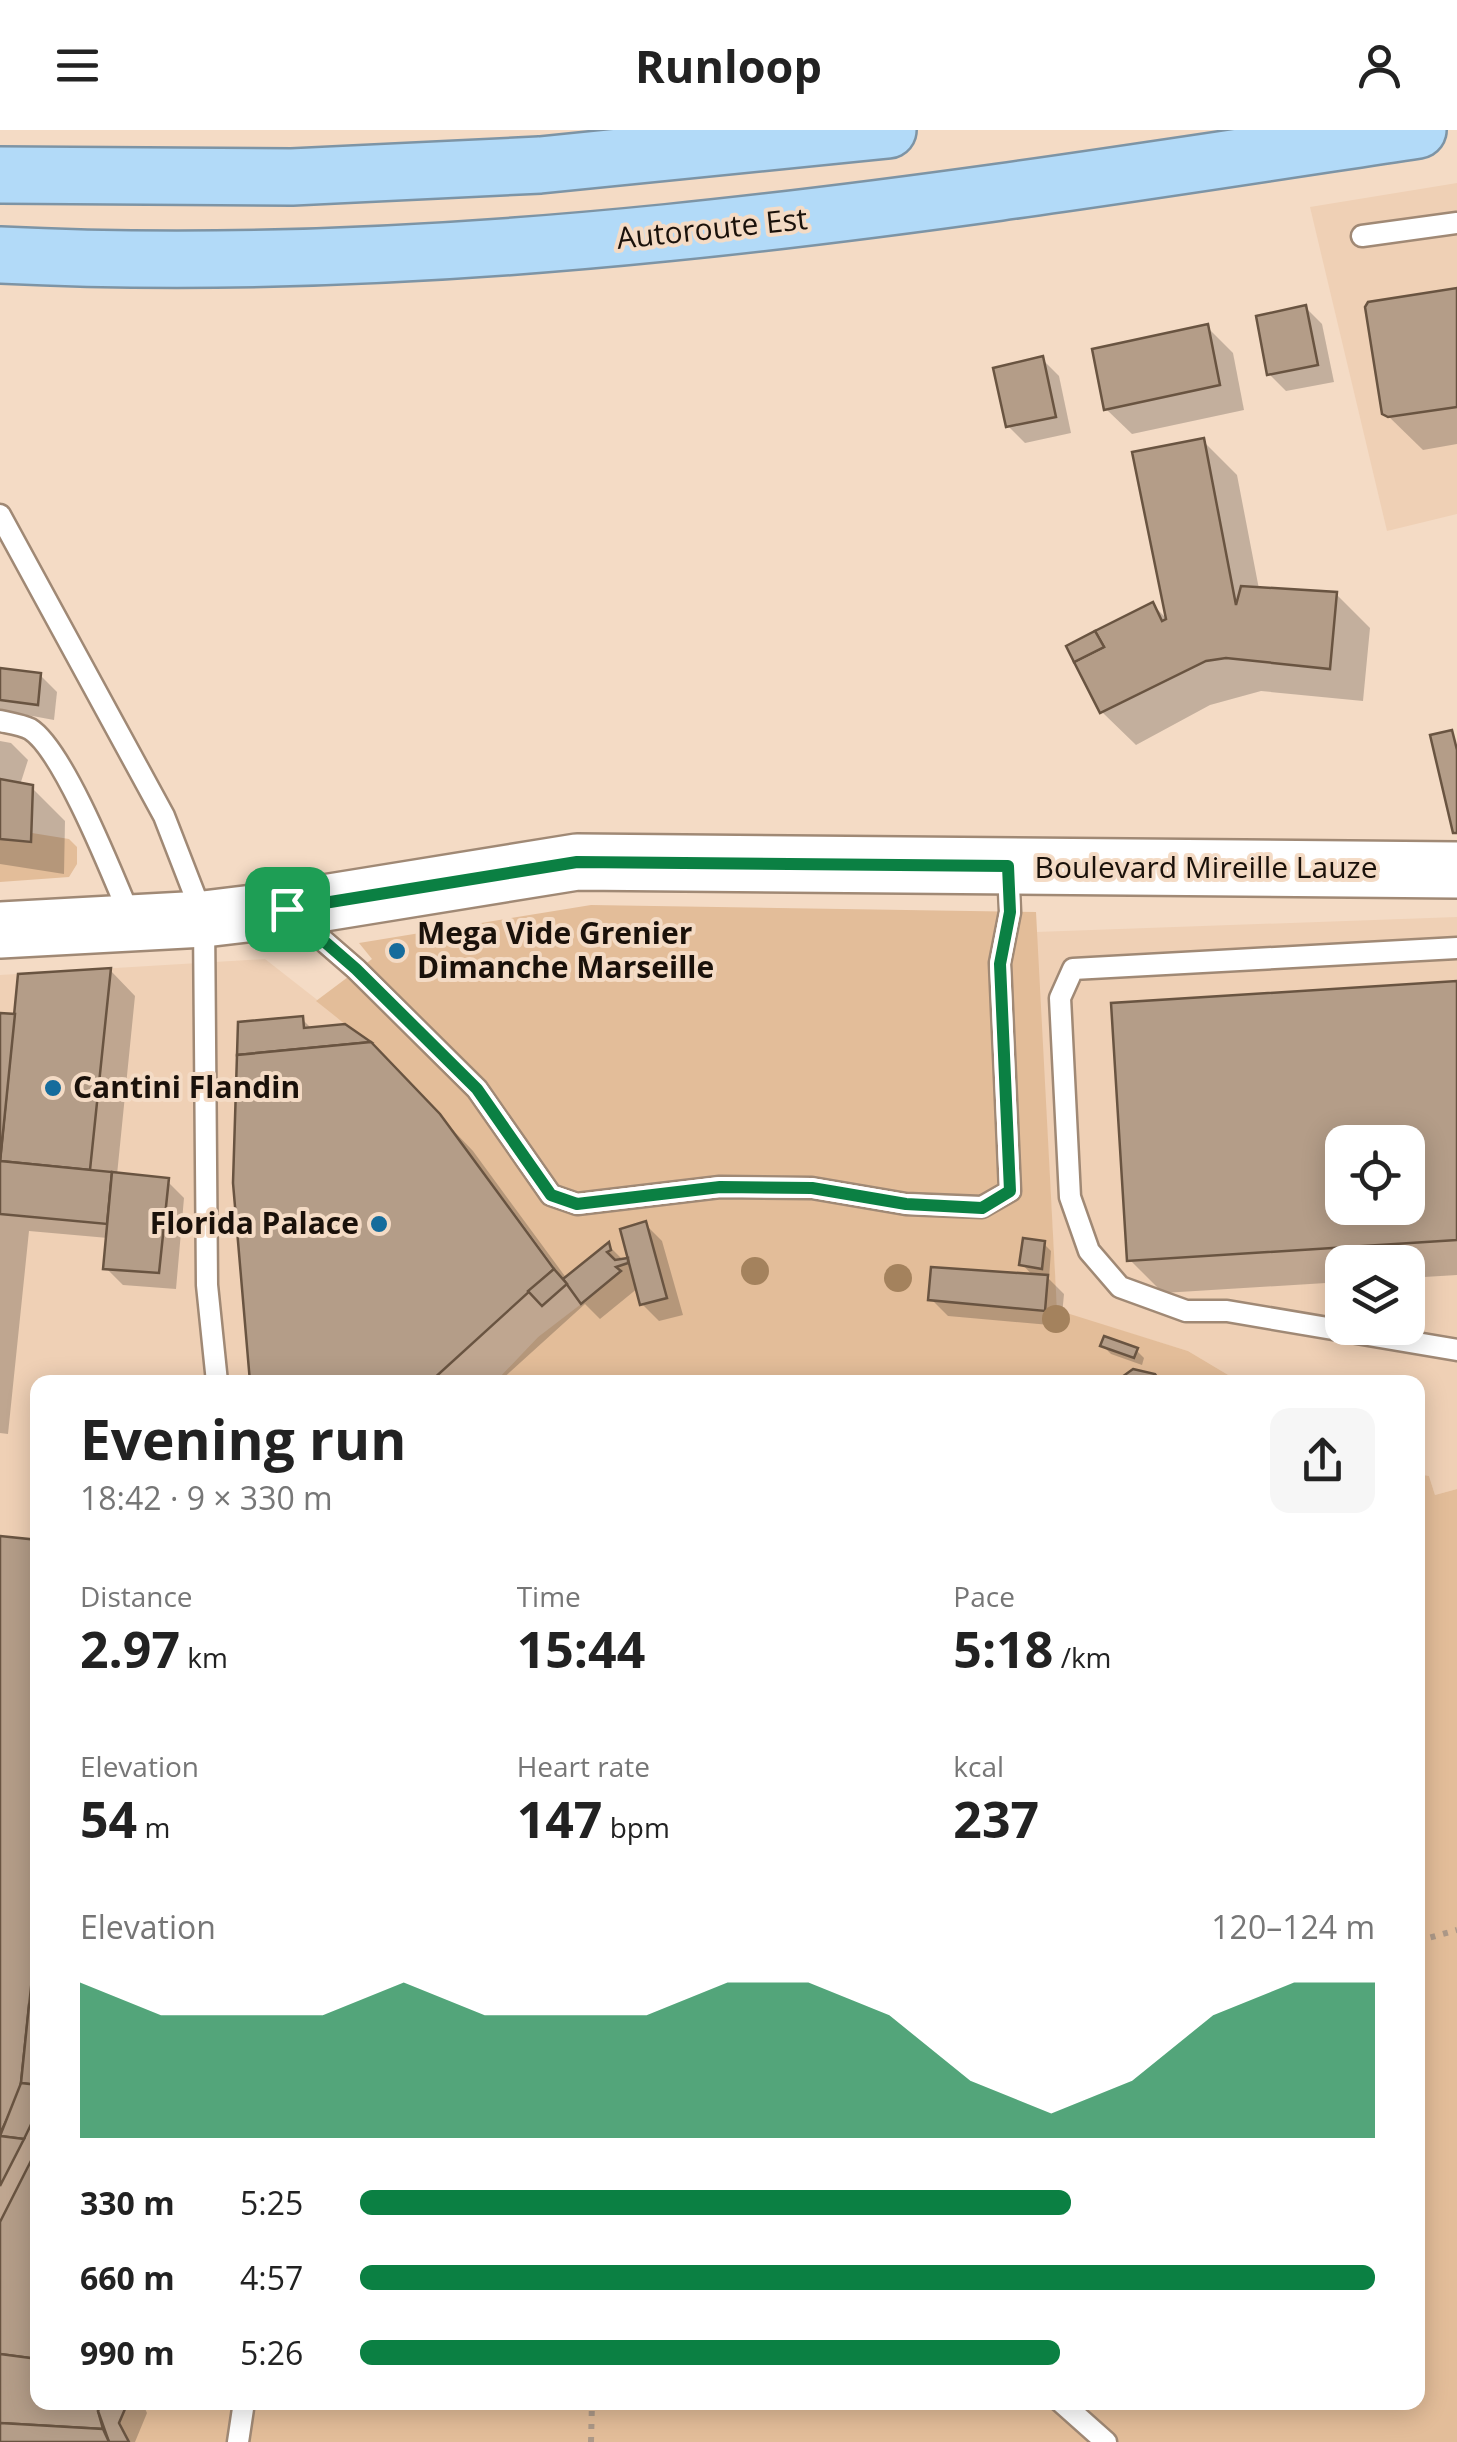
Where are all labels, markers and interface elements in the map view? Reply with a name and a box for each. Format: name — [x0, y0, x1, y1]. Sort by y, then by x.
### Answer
text: Runloop — [635, 35, 822, 96]
icon: menu — [50, 38, 105, 93]
icon: person — [1352, 38, 1407, 93]
street label: Autoroute Est — [614, 197, 809, 258]
street label: Boulevard Mireille Lauze — [1035, 846, 1377, 887]
pin — [245, 867, 330, 952]
icon: arrive — [260, 882, 315, 937]
place label: Mega Vide Grenier Dimanche Marseille — [417, 912, 714, 987]
marker: Mega Vide Grenier Dimanche Marseille — [386, 940, 408, 962]
place label: Cantini Flandin — [73, 1066, 300, 1107]
marker: Cantini Flandin — [42, 1077, 64, 1099]
map controls — [1325, 1125, 1425, 1345]
button: locate — [1325, 1125, 1425, 1225]
place label: Florida Palace — [150, 1202, 359, 1243]
marker: Florida Palace — [368, 1213, 390, 1235]
button: layers — [1325, 1245, 1425, 1345]
text: Evening run — [80, 1401, 406, 1476]
button: share — [1270, 1408, 1375, 1513]
text: 18:42 · 9 × 330 m — [80, 1476, 333, 1519]
text: Distance — [80, 1577, 193, 1615]
text: Time — [517, 1577, 581, 1615]
text: Pace — [953, 1577, 1015, 1615]
text: 2.97 — [80, 1615, 180, 1683]
text: 15:44 — [517, 1615, 645, 1683]
text: 5:18 — [953, 1615, 1053, 1683]
text: km — [180, 1638, 228, 1676]
text: /km — [1053, 1638, 1112, 1676]
text: Elevation — [80, 1747, 199, 1785]
text: Heart rate — [517, 1747, 650, 1785]
text: kcal — [953, 1747, 1004, 1785]
text: 54 — [80, 1785, 137, 1853]
text: 147 — [517, 1785, 602, 1853]
text: 237 — [953, 1785, 1039, 1853]
text: m — [137, 1808, 170, 1846]
text: bpm — [602, 1808, 670, 1846]
text: Elevation — [80, 1905, 216, 1948]
text: 120–124 m — [1211, 1905, 1375, 1948]
text: 330 m — [80, 2181, 175, 2224]
text: 5:25 — [240, 2181, 303, 2224]
text: 660 m — [80, 2256, 175, 2299]
text: 4:57 — [240, 2256, 303, 2299]
text: 990 m — [80, 2331, 175, 2374]
text: 5:26 — [240, 2331, 303, 2374]

